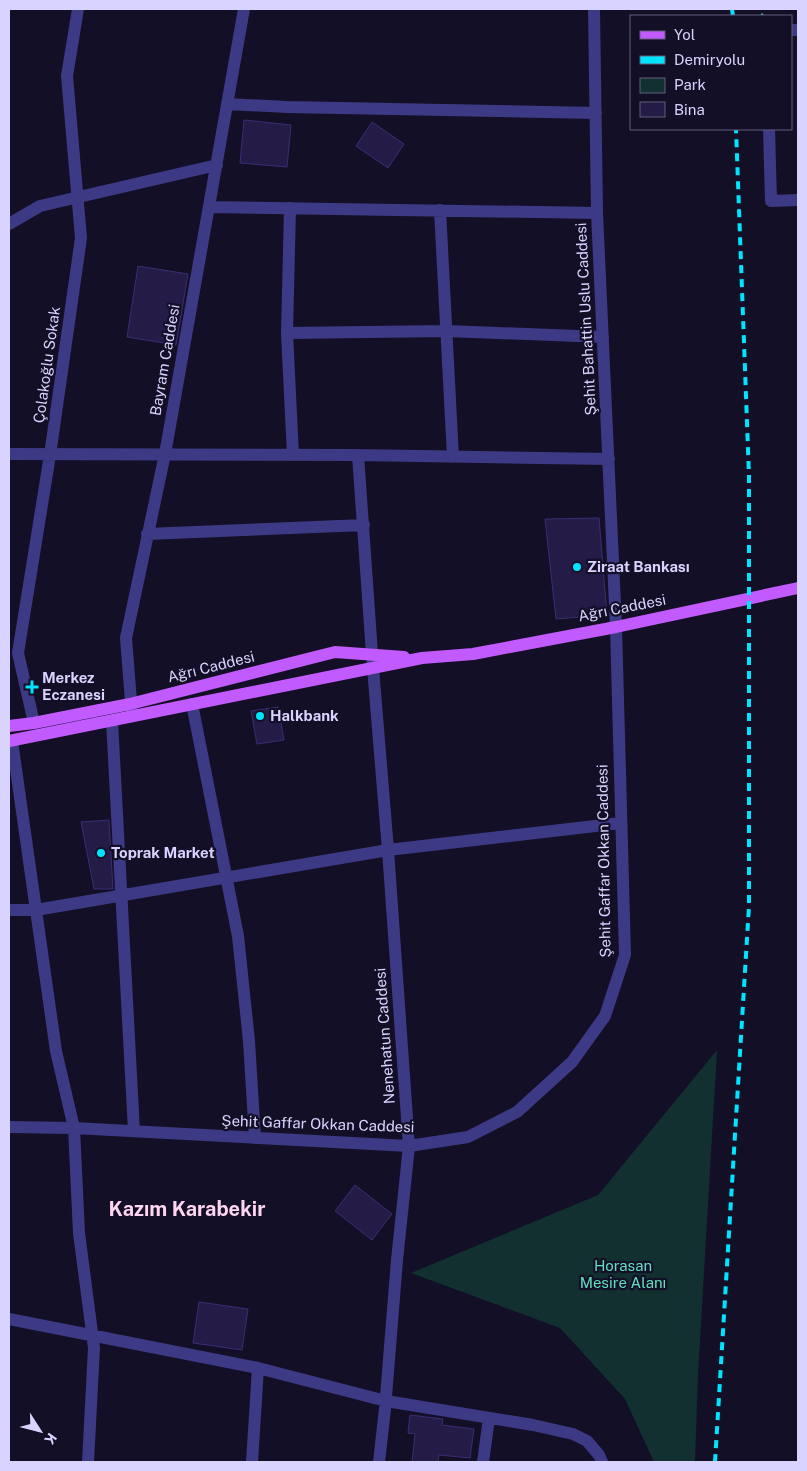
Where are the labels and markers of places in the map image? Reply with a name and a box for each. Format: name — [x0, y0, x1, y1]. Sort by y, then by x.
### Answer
place label: Ziraat Bankası — [587, 558, 690, 575]
marker: Ziraat Bankası — [571, 561, 583, 573]
place label: Merkez Eczanesi — [42, 669, 105, 703]
marker: Merkez Eczanesi — [26, 681, 38, 693]
place label: Halkbank — [270, 707, 339, 724]
marker: Halkbank — [254, 710, 266, 722]
place label: Toprak Market — [111, 844, 215, 861]
marker: Toprak Market — [95, 847, 107, 859]

